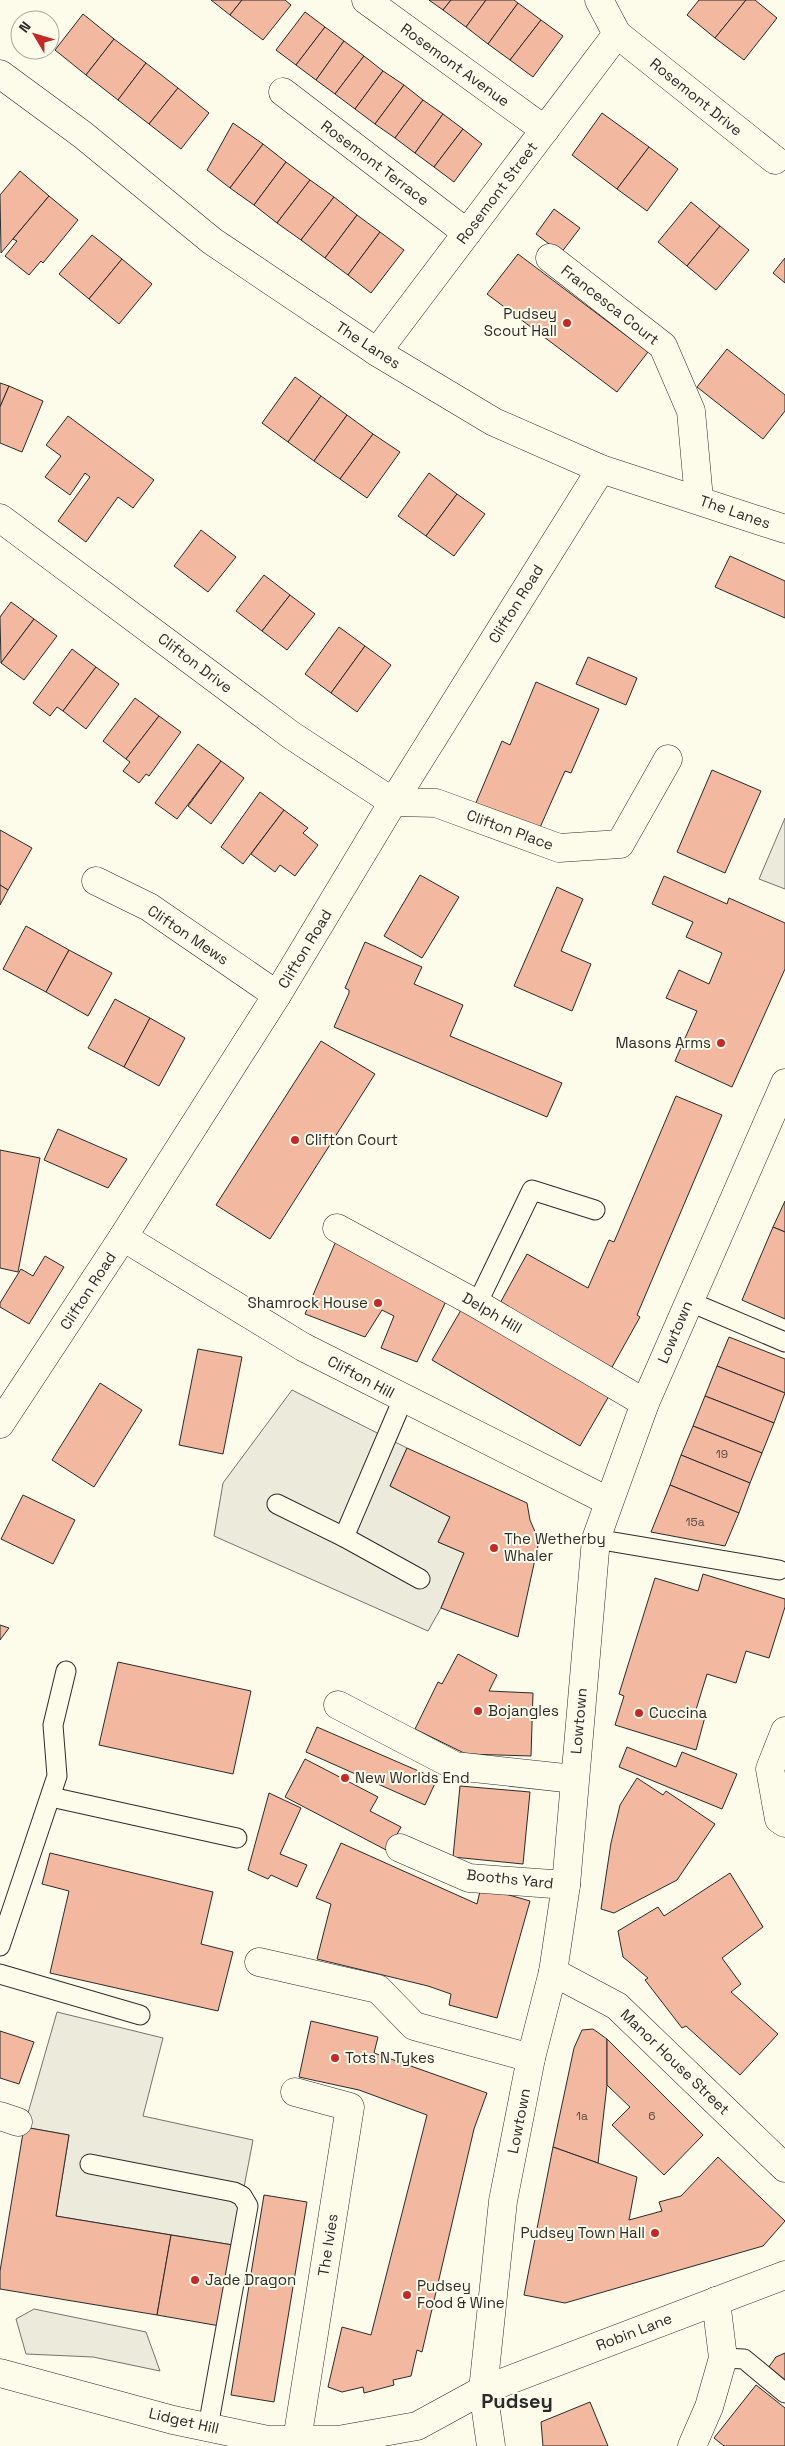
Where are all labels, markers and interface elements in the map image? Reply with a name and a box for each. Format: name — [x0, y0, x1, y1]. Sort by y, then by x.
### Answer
north arrow — [10, 10, 60, 60]
text: N — [15, 18, 35, 36]
street label: Rosemont Avenue — [397, 19, 514, 111]
street label: Rosemont Drive — [646, 54, 746, 140]
street label: Rosemont Terrace — [317, 116, 433, 210]
street label: Rosemont Street — [452, 138, 541, 248]
street label: Francesca Court — [558, 260, 663, 349]
place label: Pudsey Scout Hall — [484, 304, 557, 340]
street label: The Lanes — [332, 317, 404, 373]
marker: Pudsey Scout Hall — [561, 317, 573, 329]
street label: The Lanes — [697, 491, 773, 533]
street label: Clifton Road — [484, 561, 547, 647]
street label: Clifton Drive — [154, 628, 236, 697]
street label: Clifton Place — [464, 805, 556, 854]
street label: Clifton Mews — [144, 900, 233, 969]
street label: Clifton Road — [273, 906, 336, 992]
place label: Masons Arms — [616, 1033, 711, 1052]
marker: Masons Arms — [715, 1037, 727, 1049]
place label: Clifton Court — [305, 1130, 398, 1149]
marker: Clifton Court — [289, 1134, 301, 1146]
street label: Clifton Road — [55, 1248, 120, 1333]
street label: Delph Hill — [459, 1288, 526, 1337]
place label: Shamrock House — [247, 1293, 368, 1312]
marker: Shamrock House — [372, 1297, 384, 1309]
street label: Lowtown — [653, 1298, 696, 1366]
street label: Clifton Hill — [324, 1351, 398, 1402]
house number: 19 — [716, 1446, 728, 1462]
house number: 15a — [685, 1514, 705, 1530]
place label: The Wetherby Whaler — [504, 1529, 606, 1565]
marker: The Wetherby Whaler — [488, 1542, 500, 1554]
street label: Lowtown — [566, 1687, 591, 1755]
place label: Bojangles — [488, 1701, 559, 1720]
place label: Cuccina — [649, 1703, 708, 1722]
marker: Bojangles — [472, 1705, 484, 1717]
marker: Cuccina — [633, 1707, 645, 1719]
place label: New Worlds End — [355, 1768, 470, 1787]
marker: New Worlds End — [339, 1772, 351, 1784]
street label: Booths Yard — [466, 1864, 555, 1893]
street label: Manor House Street — [617, 2005, 734, 2119]
place label: Tots N Tykes — [345, 2048, 435, 2067]
marker: Tots N Tykes — [329, 2052, 341, 2064]
street label: Lowtown — [503, 2087, 534, 2155]
house number: 1a — [576, 2108, 588, 2124]
house number: 6 — [648, 2108, 656, 2124]
street label: The Ivies — [313, 2212, 342, 2278]
place label: Pudsey Town Hall — [520, 2223, 645, 2242]
marker: Pudsey Town Hall — [649, 2227, 661, 2239]
place label: Jade Dragon — [205, 2270, 296, 2289]
marker: Jade Dragon — [189, 2274, 201, 2286]
place label: Pudsey Food & Wine — [417, 2276, 505, 2312]
marker: Pudsey Food & Wine — [401, 2289, 413, 2301]
street label: Robin Lane — [593, 2308, 675, 2355]
district label: Pudsey — [481, 2388, 553, 2414]
street label: Lidget Hill — [147, 2403, 221, 2438]

